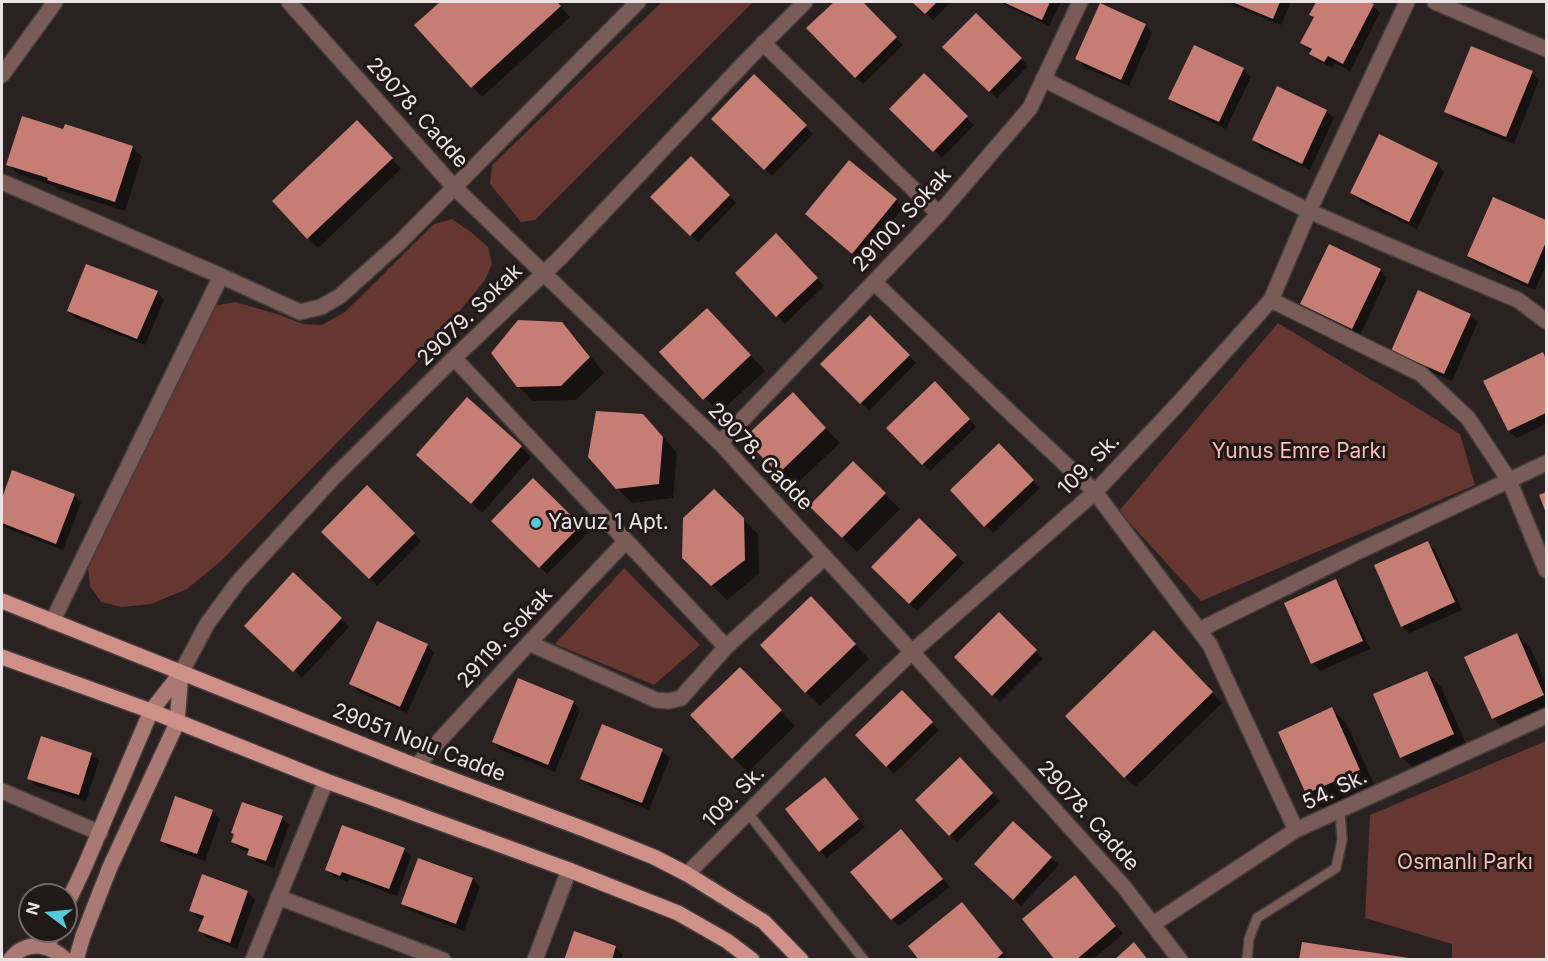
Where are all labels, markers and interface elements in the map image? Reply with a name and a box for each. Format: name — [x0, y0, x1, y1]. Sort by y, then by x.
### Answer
street label: 29078. Cadde — [361, 53, 473, 173]
street label: 29100. Sokak — [847, 163, 957, 277]
street label: 29079. Sokak — [412, 259, 528, 371]
street label: 29078. Cadde — [702, 398, 818, 516]
street label: 109. Sk. — [1053, 429, 1125, 501]
park label: Yunus Emre Parkı — [1212, 439, 1386, 465]
place label: Yavuz 1 Apt. — [548, 510, 669, 536]
marker: Yavuz 1 Apt. — [529, 516, 543, 530]
street label: 29119. Sokak — [452, 583, 558, 693]
street label: 29051 Nolu Cadde — [329, 698, 509, 788]
street label: 29078. Cadde — [1032, 756, 1144, 876]
street label: 109. Sk. — [698, 761, 770, 833]
street label: 54. Sk. — [1299, 764, 1371, 816]
park label: Osmanlı Parkı — [1397, 850, 1533, 876]
north arrow — [18, 883, 78, 943]
text: N — [21, 900, 44, 917]

